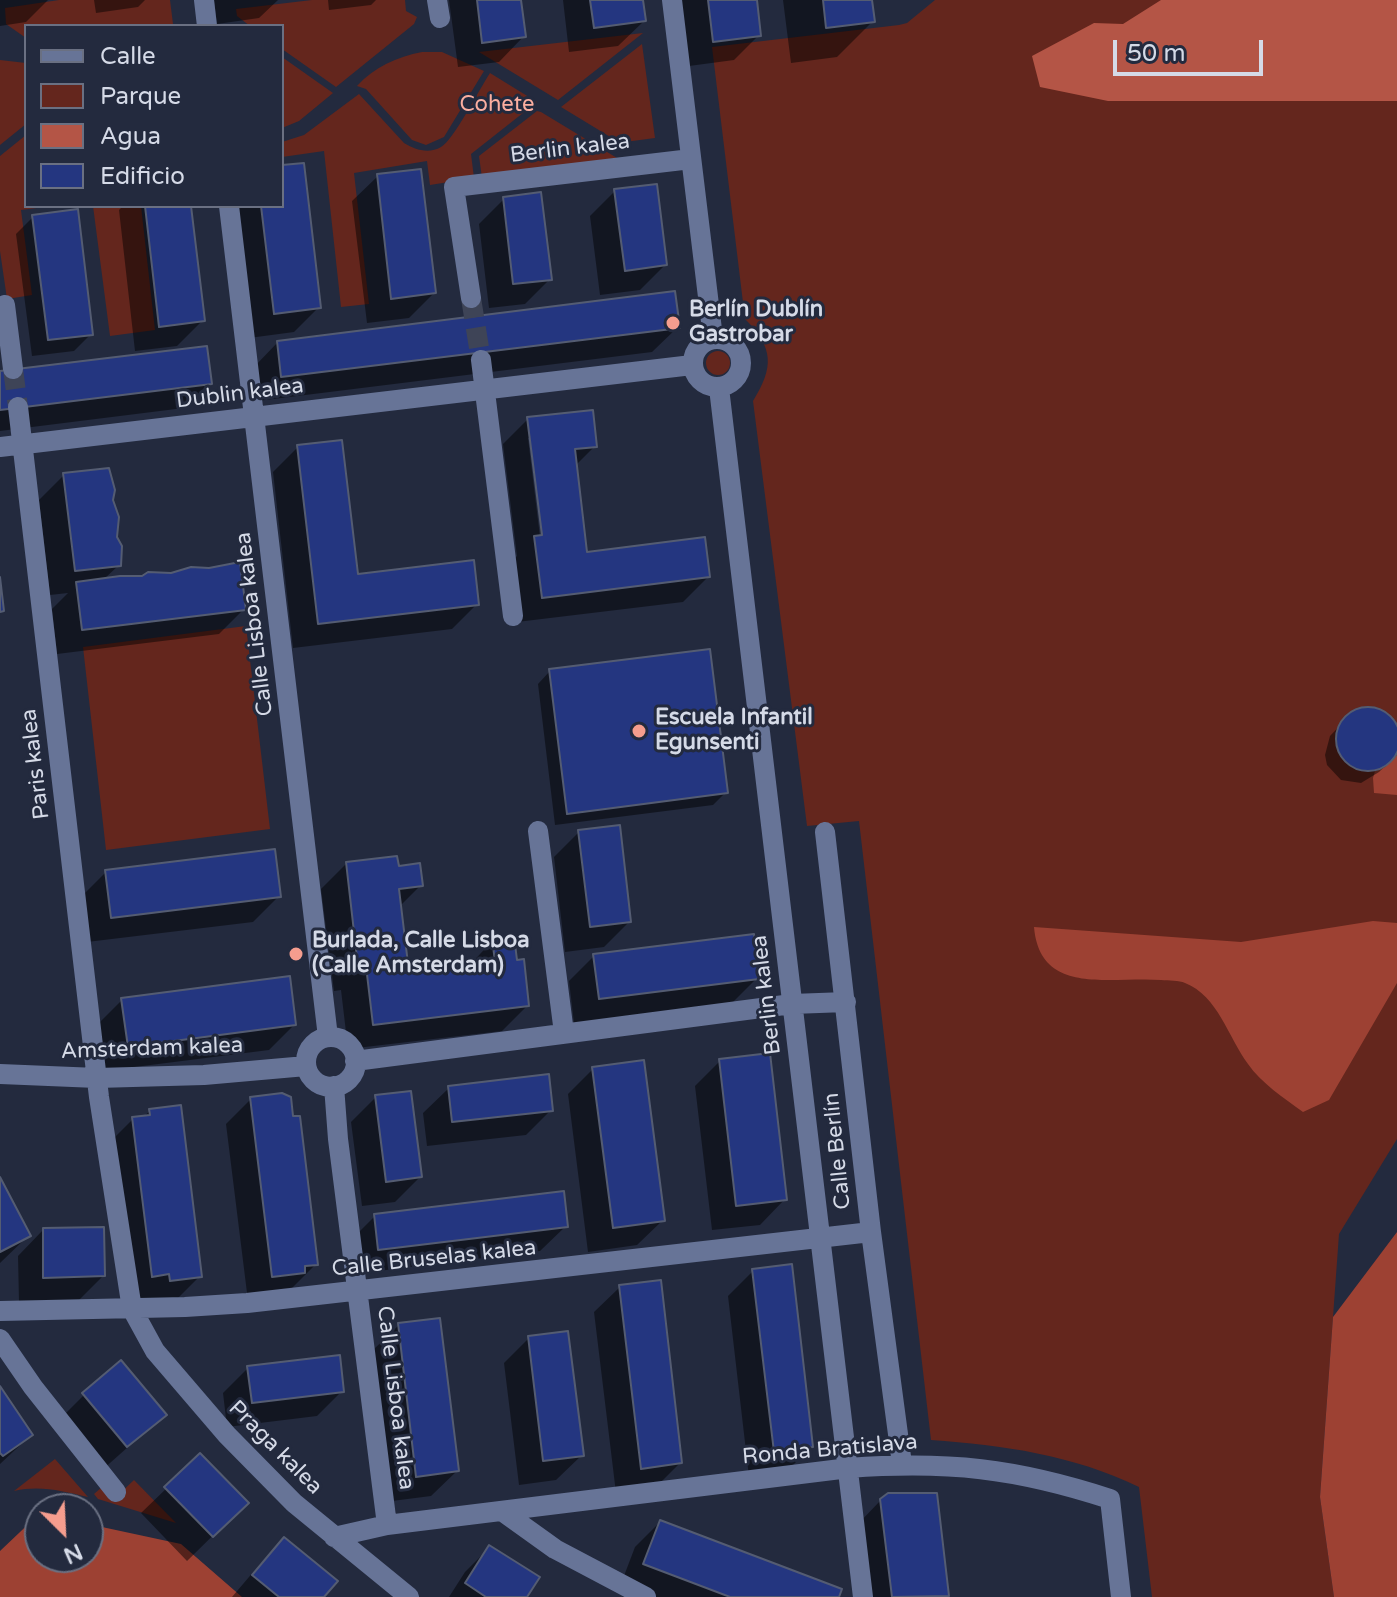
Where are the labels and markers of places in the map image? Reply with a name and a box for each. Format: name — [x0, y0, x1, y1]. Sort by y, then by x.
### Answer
place label: Berlín Dublín Gastrobar — [689, 297, 823, 348]
marker: Berlín Dublín Gastrobar — [664, 314, 682, 332]
place label: Escuela Infantil Egunsenti — [655, 705, 813, 756]
marker: Escuela Infantil Egunsenti — [630, 722, 648, 740]
place label: Burlada, Calle Lisboa (Calle Amsterdam) — [312, 928, 530, 980]
marker: Burlada, Calle Lisboa (Calle Amsterdam) — [287, 945, 305, 963]

